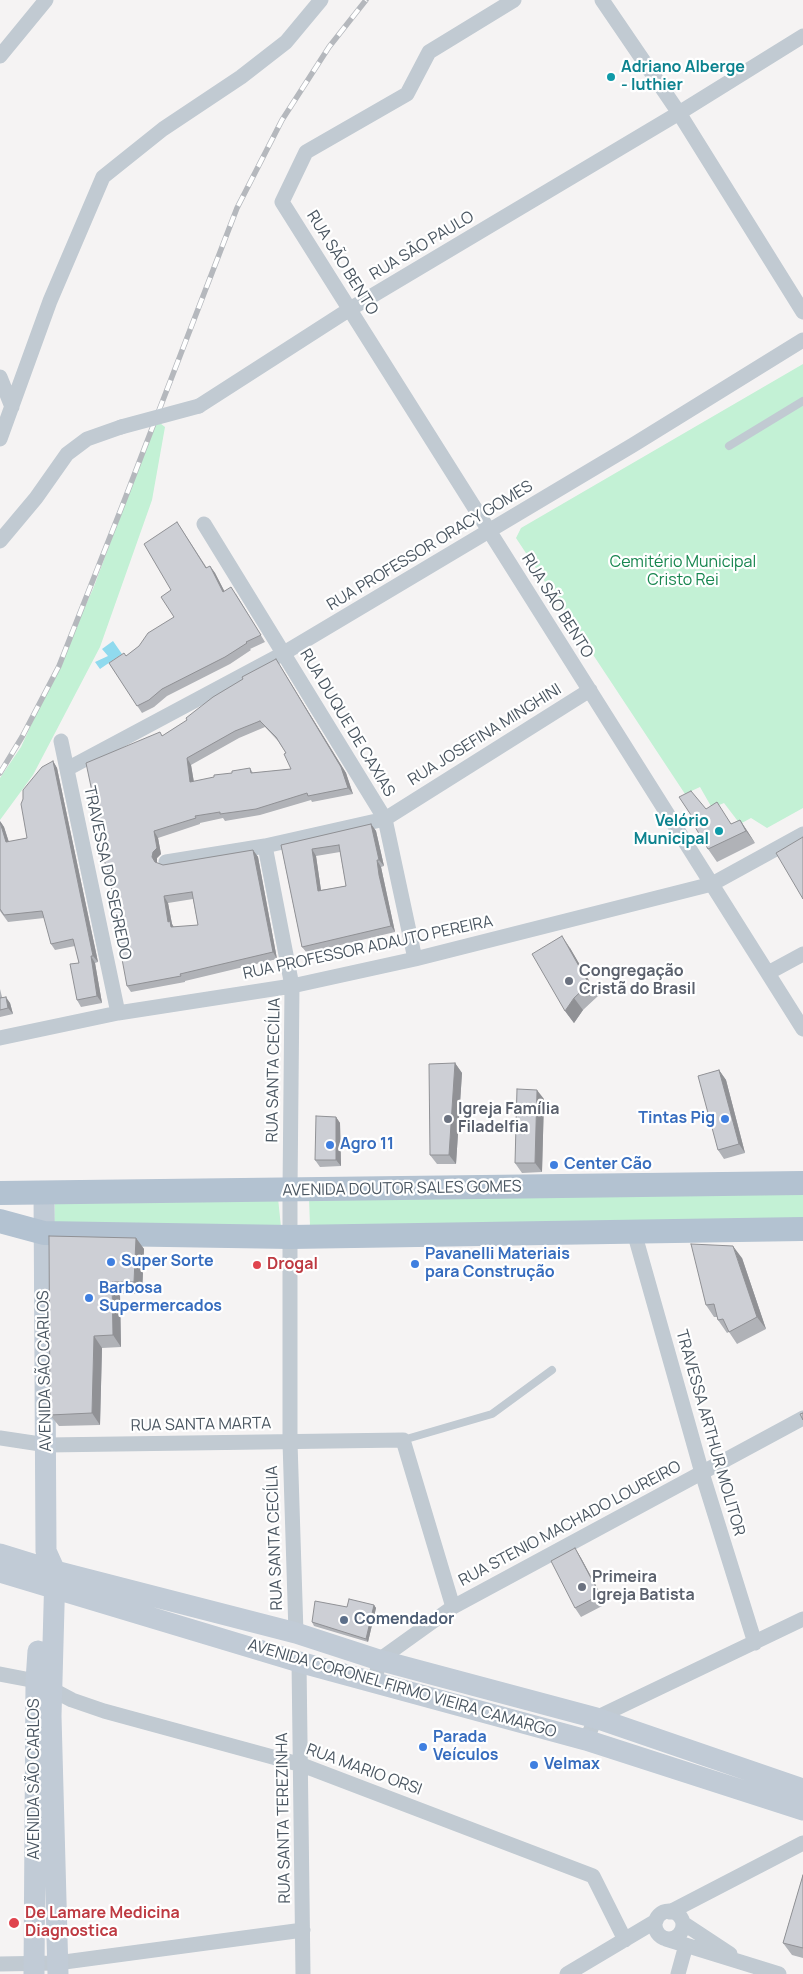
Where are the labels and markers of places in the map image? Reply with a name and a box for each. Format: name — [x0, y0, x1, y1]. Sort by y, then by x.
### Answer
place label: Adriano Alberge - luthier — [621, 58, 745, 96]
marker: Adriano Alberge - luthier — [605, 71, 617, 83]
place label: Velório Municipal — [634, 812, 709, 850]
marker: Velório Municipal — [713, 825, 725, 837]
place label: Congregação Cristã do Brasil — [579, 962, 696, 1000]
marker: Congregação Cristã do Brasil — [563, 975, 575, 987]
place label: Igreja Família Filadelfia — [458, 1100, 560, 1138]
place label: Tintas Pig — [638, 1109, 715, 1129]
marker: Igreja Família Filadelfia — [442, 1113, 454, 1125]
marker: Tintas Pig — [719, 1113, 731, 1125]
place label: Agro 11 — [340, 1135, 394, 1155]
marker: Agro 11 — [324, 1139, 336, 1151]
place label: Center Cão — [564, 1155, 652, 1175]
marker: Center Cão — [548, 1159, 560, 1171]
place label: Pavanelli Materiais para Construção — [425, 1245, 570, 1283]
place label: Super Sorte — [121, 1252, 214, 1272]
place label: Drogal — [267, 1255, 318, 1275]
marker: Super Sorte — [105, 1256, 117, 1268]
marker: Pavanelli Materiais para Construção — [409, 1258, 421, 1270]
marker: Drogal — [251, 1259, 263, 1271]
place label: Barbosa Supermercados — [99, 1279, 222, 1317]
marker: Barbosa Supermercados — [83, 1292, 95, 1304]
place label: Primeira Igreja Batista — [592, 1568, 695, 1606]
marker: Primeira Igreja Batista — [576, 1581, 588, 1593]
place label: Comendador — [354, 1610, 454, 1630]
marker: Comendador — [338, 1614, 350, 1626]
place label: Parada Veículos — [433, 1728, 498, 1766]
marker: Parada Veículos — [417, 1741, 429, 1753]
place label: Velmax — [544, 1755, 600, 1775]
marker: Velmax — [528, 1759, 540, 1771]
place label: De Lamare Medicina Diagnostica — [25, 1904, 180, 1942]
marker: De Lamare Medicina Diagnostica — [7, 1916, 21, 1930]

